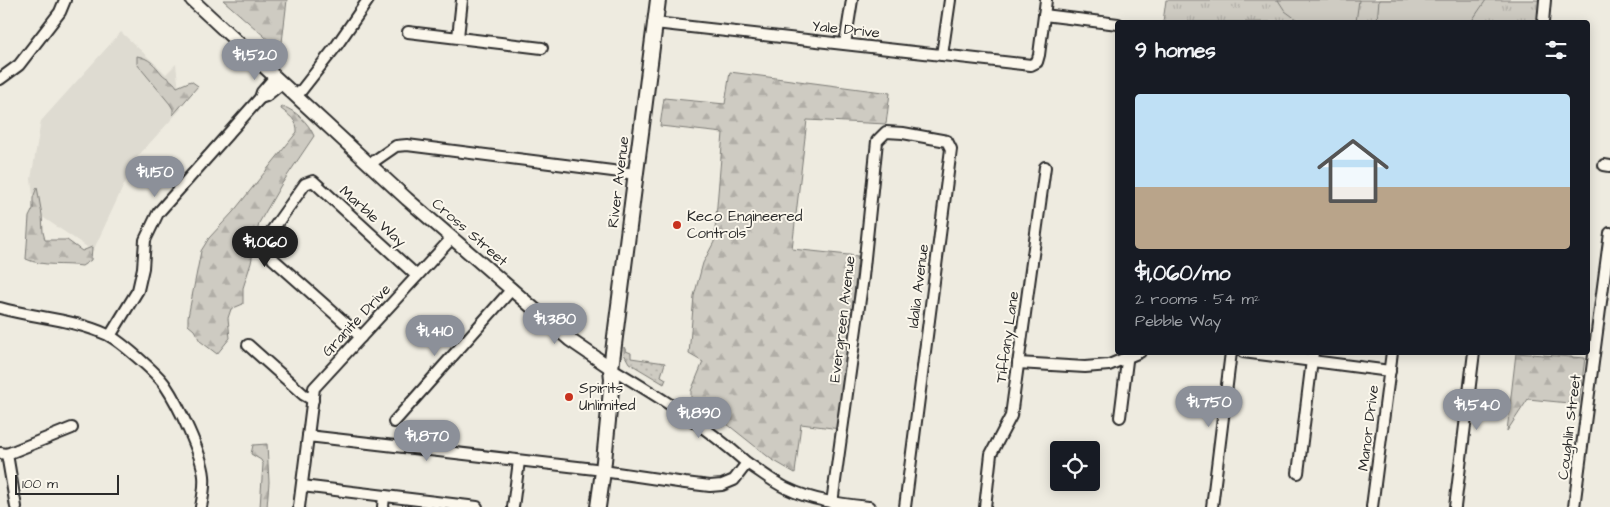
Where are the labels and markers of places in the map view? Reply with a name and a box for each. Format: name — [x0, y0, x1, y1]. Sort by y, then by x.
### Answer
pin: $1,520 — [214, 38, 296, 81]
pin: $1,150 — [114, 156, 196, 198]
place label: Keco Engineered Controls — [687, 206, 803, 244]
marker: Keco Engineered Controls — [671, 219, 683, 231]
pin: $1,060 — [224, 226, 306, 268]
pin: $1,380 — [514, 302, 596, 345]
pin: $1,410 — [394, 314, 476, 357]
place label: Spirits Unlimited — [579, 378, 636, 416]
pin: $1,750 — [1168, 386, 1250, 428]
pin: $1,540 — [1436, 388, 1518, 431]
marker: Spirits Unlimited — [563, 391, 575, 403]
pin: $1,890 — [658, 396, 740, 439]
pin: $1,870 — [386, 420, 468, 462]

